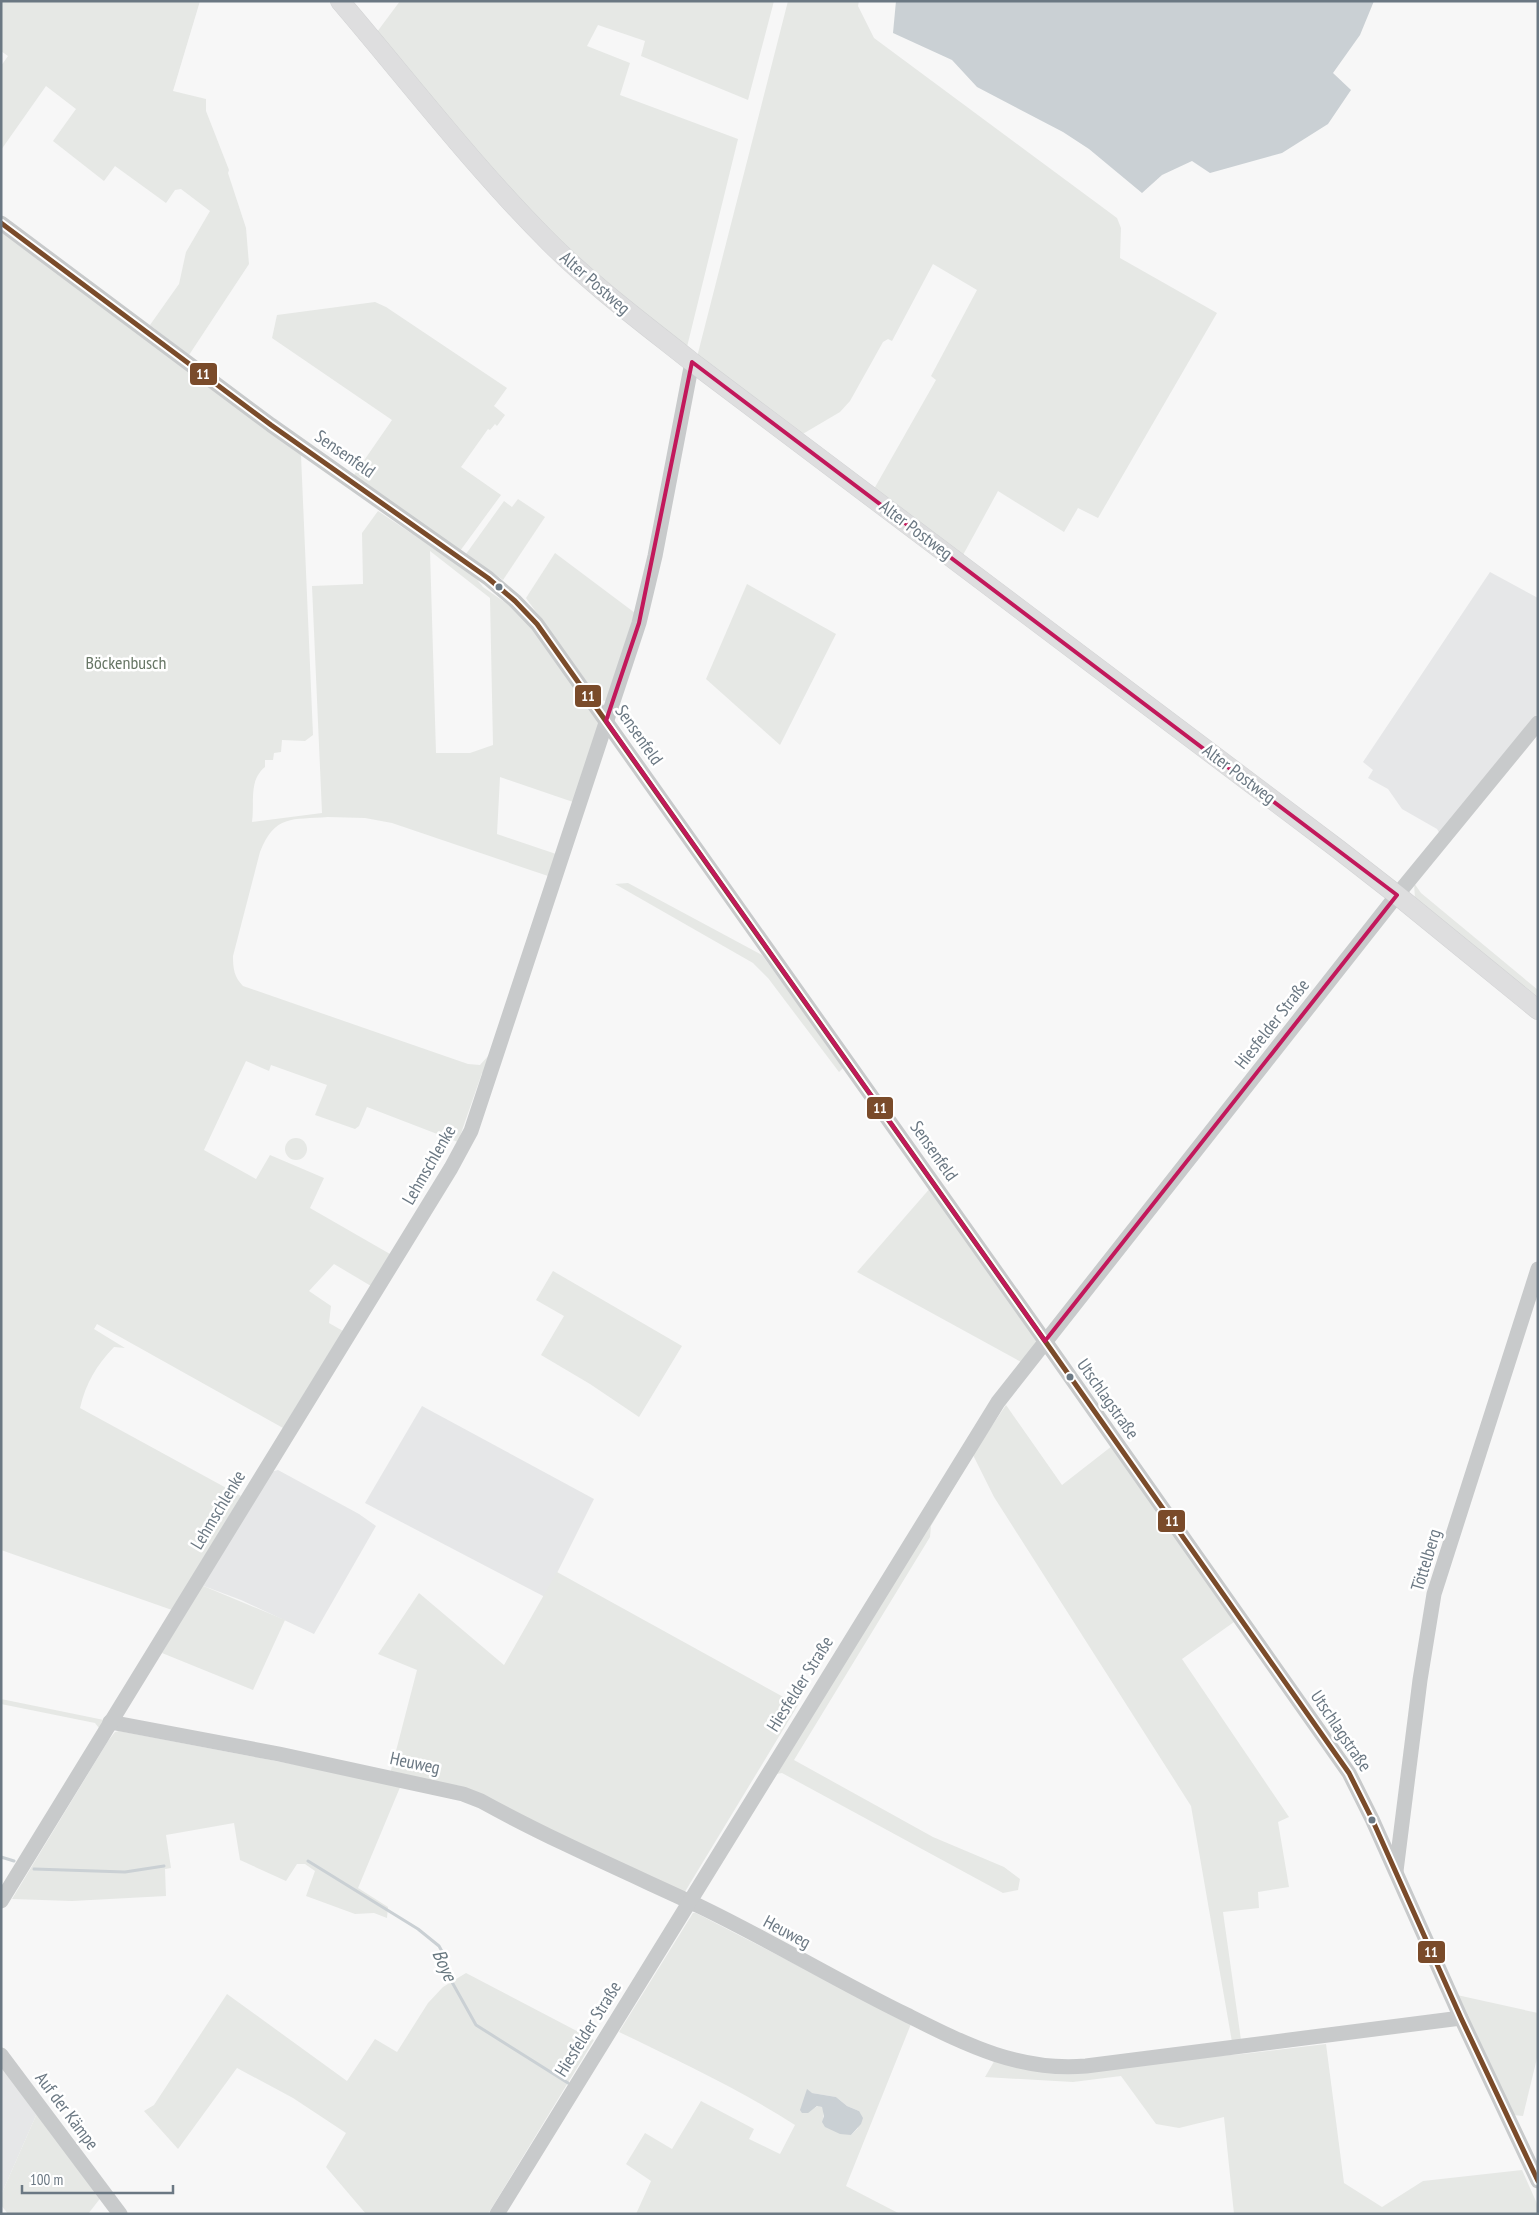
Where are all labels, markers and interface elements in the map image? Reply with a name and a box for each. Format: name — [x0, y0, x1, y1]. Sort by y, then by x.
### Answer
street label: Alter Postweg — [555, 246, 635, 319]
line badge: 11 — [189, 362, 218, 386]
text: 11 — [196, 365, 210, 383]
street label: Sensenfeld — [311, 425, 380, 483]
street label: Alter Postweg — [875, 495, 957, 565]
unlabelled marker — [494, 582, 504, 592]
park label: Böckenbusch — [86, 651, 166, 674]
line badge: 11 — [574, 684, 602, 708]
text: 11 — [581, 687, 595, 705]
street label: Sensenfeld — [610, 700, 668, 769]
street label: Alter Postweg — [1198, 739, 1280, 809]
street label: Hiesfelder Straße — [1229, 974, 1314, 1073]
line badge: 11 — [866, 1096, 894, 1120]
text: 11 — [873, 1099, 887, 1117]
street label: Sensenfeld — [905, 1116, 963, 1185]
street label: Lehmschlenke — [397, 1121, 461, 1209]
street label: Utschlagstraße — [1072, 1354, 1145, 1444]
unlabelled marker — [1065, 1372, 1075, 1382]
street label: Lehmschlenke — [185, 1466, 250, 1553]
line badge: 11 — [1157, 1509, 1186, 1533]
text: 11 — [1165, 1512, 1179, 1530]
street label: Töttelberg — [1405, 1526, 1446, 1594]
street label: Hiesfelder Straße — [761, 1632, 838, 1736]
street label: Utschlagstraße — [1306, 1686, 1377, 1776]
street label: Heuweg — [388, 1746, 442, 1779]
unlabelled marker — [1367, 1815, 1377, 1825]
street label: Heuweg — [760, 1910, 815, 1954]
line badge: 11 — [1417, 1940, 1446, 1964]
text: 11 — [1424, 1943, 1438, 1961]
water label: Boye — [428, 1946, 463, 1986]
street label: Hiesfelder Straße — [549, 1977, 626, 2081]
street label: Auf der Kämpe — [31, 2067, 104, 2154]
scale bar — [22, 2162, 174, 2194]
text: 100 m — [30, 2170, 63, 2189]

